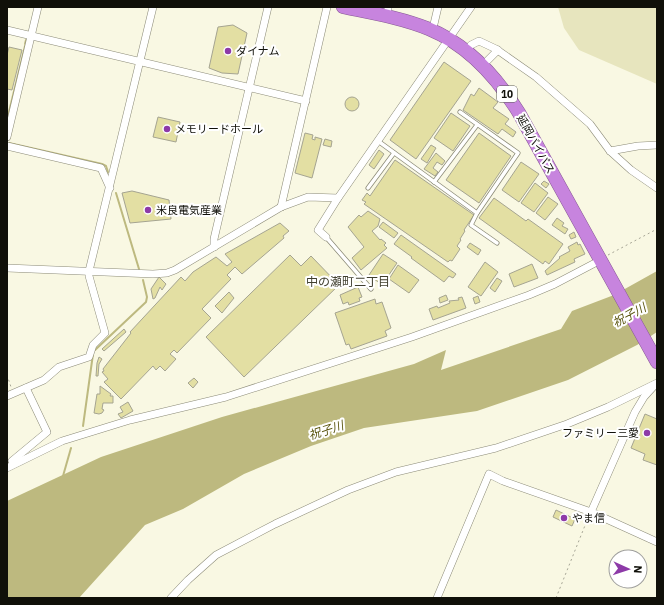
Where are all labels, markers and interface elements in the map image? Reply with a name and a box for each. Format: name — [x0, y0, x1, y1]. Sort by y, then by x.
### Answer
place label: ダイナム — [236, 44, 279, 58]
marker: ダイナム — [223, 46, 233, 56]
road number: 10 — [497, 86, 517, 102]
street label: 延岡バイパス — [514, 112, 558, 176]
place label: メモリードホール — [175, 122, 263, 136]
marker: メモリードホール — [162, 124, 172, 134]
place label: 米良電気産業 — [156, 203, 222, 217]
marker: 米良電気産業 — [143, 205, 153, 215]
district label: 中の瀬町二丁目 — [306, 274, 390, 289]
water label: 祝子川 — [610, 299, 650, 330]
water label: 祝子川 — [307, 417, 347, 443]
place label: ファミリー三愛 — [562, 426, 639, 440]
marker: ファミリー三愛 — [642, 428, 652, 438]
place label: やま信 — [572, 511, 605, 525]
marker: やま信 — [559, 513, 569, 523]
north arrow — [608, 549, 648, 589]
text: N — [631, 565, 645, 574]

